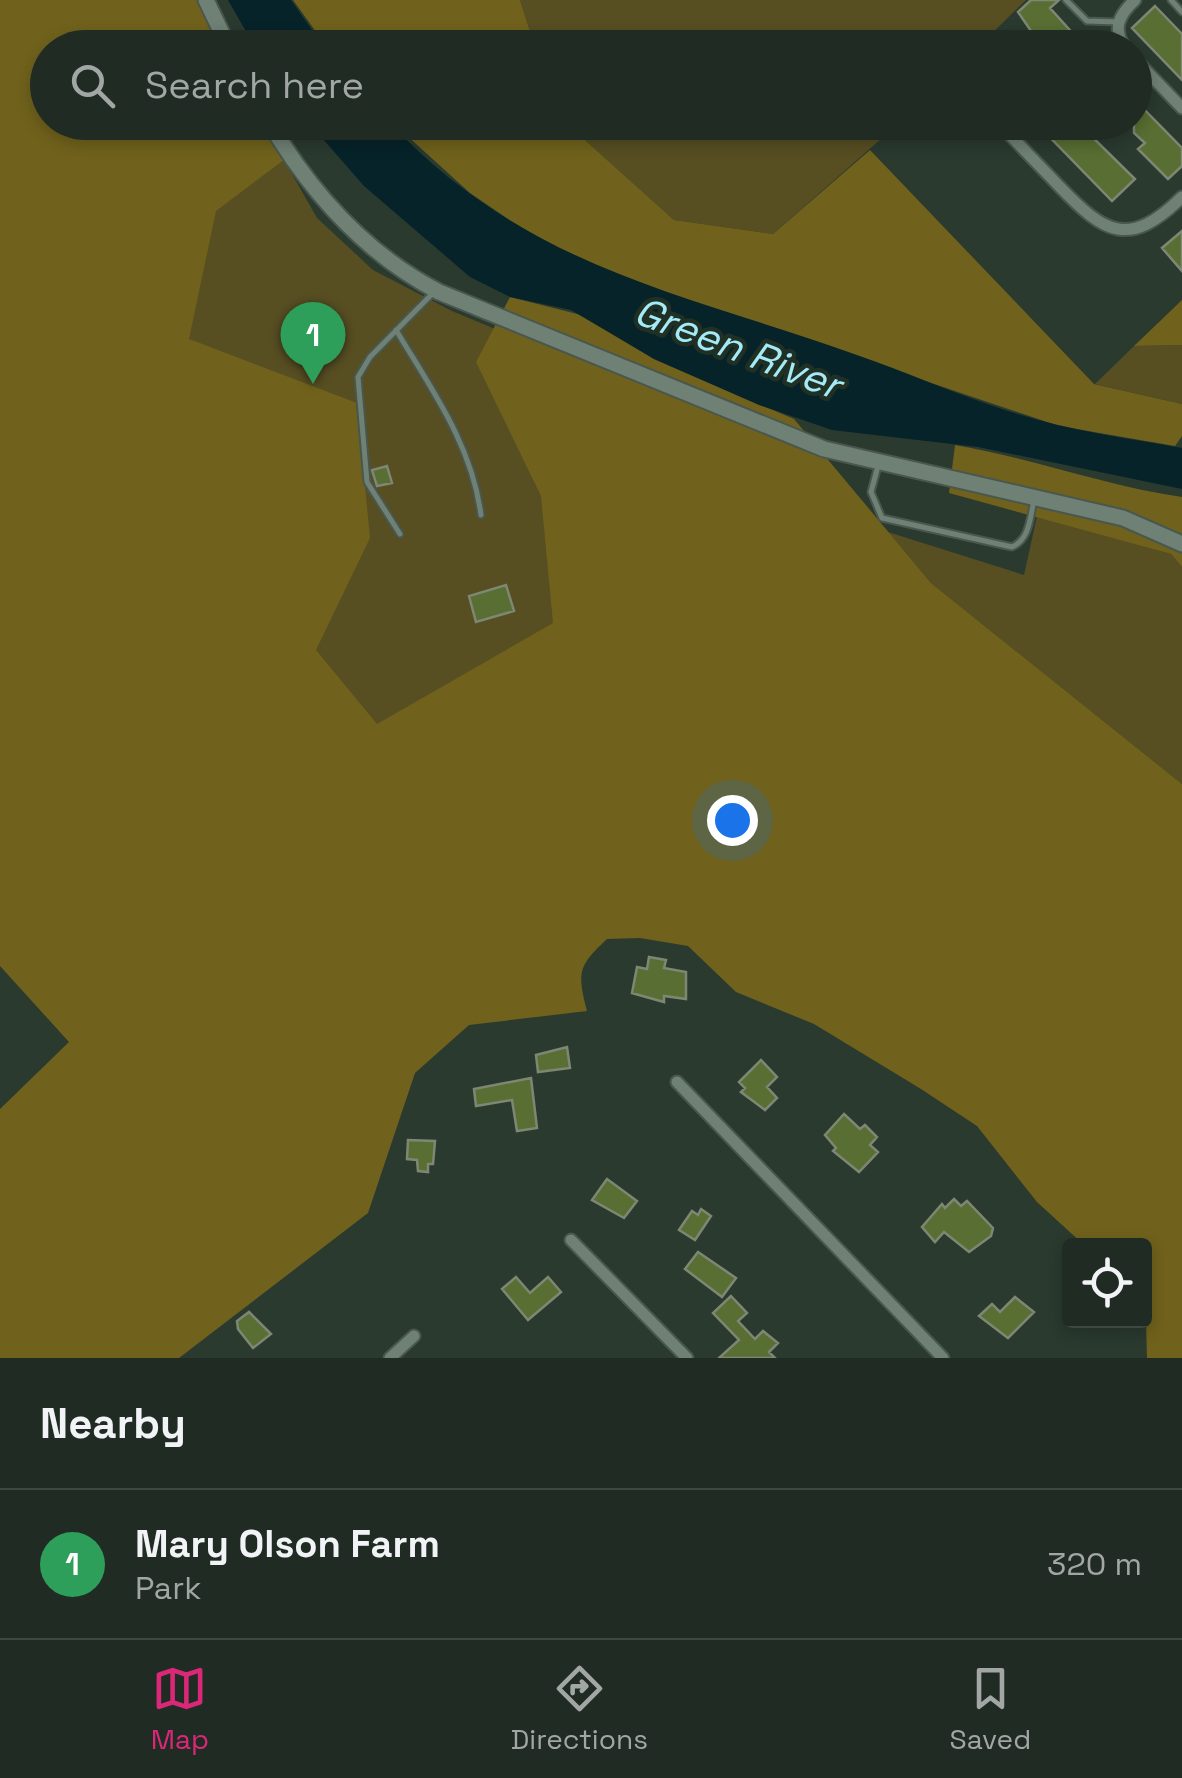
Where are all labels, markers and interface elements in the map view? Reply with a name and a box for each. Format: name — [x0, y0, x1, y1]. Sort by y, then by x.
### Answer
search box — [30, 30, 1152, 140]
icon: search — [65, 58, 120, 113]
text: Search here — [145, 61, 364, 109]
water label: Green River — [627, 285, 852, 412]
pin: 1 — [280, 302, 346, 384]
your location — [707, 795, 758, 846]
map controls — [1062, 1238, 1152, 1328]
button: locate — [1062, 1238, 1152, 1328]
text: Nearby — [40, 1397, 186, 1450]
text: Mary Olson Farm — [135, 1520, 440, 1568]
text: 1 — [65, 1544, 80, 1584]
text: 320 m — [1047, 1544, 1142, 1584]
text: Park — [135, 1568, 202, 1608]
tab: Map — [151, 1661, 209, 1757]
tab: Directions — [511, 1661, 648, 1757]
tab: Saved — [950, 1661, 1031, 1757]

